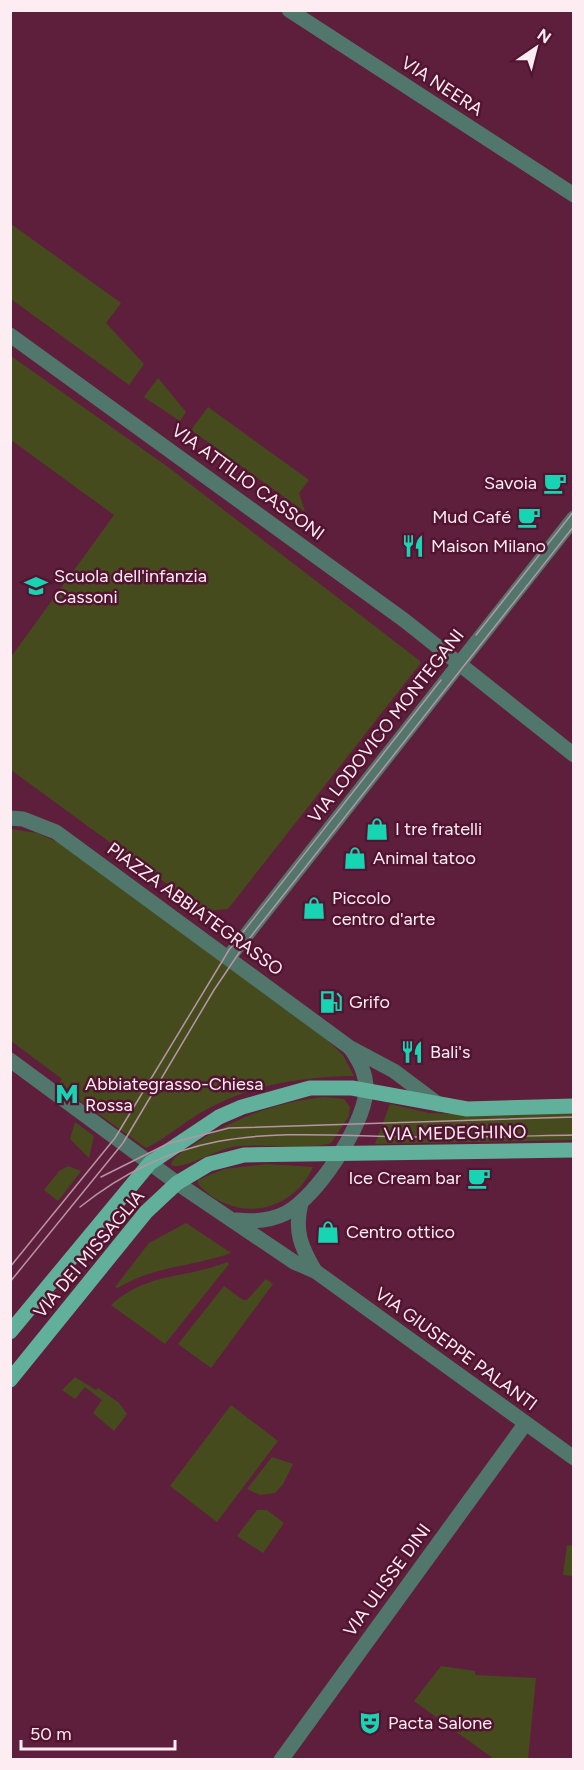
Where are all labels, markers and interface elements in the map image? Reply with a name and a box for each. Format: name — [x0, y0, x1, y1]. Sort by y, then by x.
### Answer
north arrow — [506, 18, 566, 78]
text: N — [534, 25, 555, 47]
street label: VIA NEERA — [397, 52, 487, 120]
street label: VIA ATTILIO CASSONI — [167, 419, 329, 545]
cafe icon: Savoia — [542, 470, 568, 496]
place label: Savoia — [484, 472, 537, 494]
cafe icon: Mud Café — [516, 504, 542, 530]
place label: Mud Café — [432, 506, 511, 528]
restaurant icon: Maison Milano — [400, 533, 426, 559]
place label: Maison Milano — [431, 535, 546, 557]
place label: Scuola dell'infanzia Cassoni — [54, 565, 207, 608]
school or university icon: Scuola dell'infanzia Cassoni — [23, 573, 49, 599]
street label: VIA LODOVICO MONTEGANI — [303, 625, 469, 827]
shop icon: I tre fratelli — [364, 816, 390, 842]
place label: I tre fratelli — [395, 818, 482, 840]
street label: PIAZZA ABBIATEGRASSO — [103, 838, 287, 980]
shop icon: Animal tatoo — [342, 845, 368, 871]
place label: Animal tatoo — [373, 847, 476, 869]
place label: Piccolo centro d'arte — [332, 887, 436, 930]
shop icon: Piccolo centro d'arte — [301, 895, 327, 921]
fuel station icon: Grifo — [318, 989, 344, 1015]
place label: Grifo — [349, 991, 390, 1013]
restaurant icon: Bali's — [399, 1039, 425, 1065]
place label: Bali's — [430, 1041, 470, 1063]
place label: Abbiategrasso-Chiesa Rossa — [85, 1073, 263, 1116]
metro station icon: Abbiategrasso-Chiesa Rossa — [54, 1081, 80, 1107]
street label: VIA MEDEGHINO — [383, 1121, 527, 1145]
cafe icon: Ice Cream bar — [466, 1165, 492, 1191]
place label: Ice Cream bar — [348, 1167, 461, 1189]
street label: VIA DEI MISSAGLIA — [29, 1185, 149, 1323]
shop icon: Centro ottico — [315, 1219, 341, 1245]
place label: Centro ottico — [346, 1221, 455, 1243]
street label: VIA GIUSEPPE PALANTI — [370, 1283, 542, 1415]
street label: VIA ULISSE DINI — [339, 1519, 435, 1641]
theatre icon: Pacta Salone — [357, 1710, 383, 1736]
place label: Pacta Salone — [388, 1712, 492, 1734]
scale bar — [21, 1713, 176, 1751]
text: 50 m — [30, 1723, 72, 1745]

